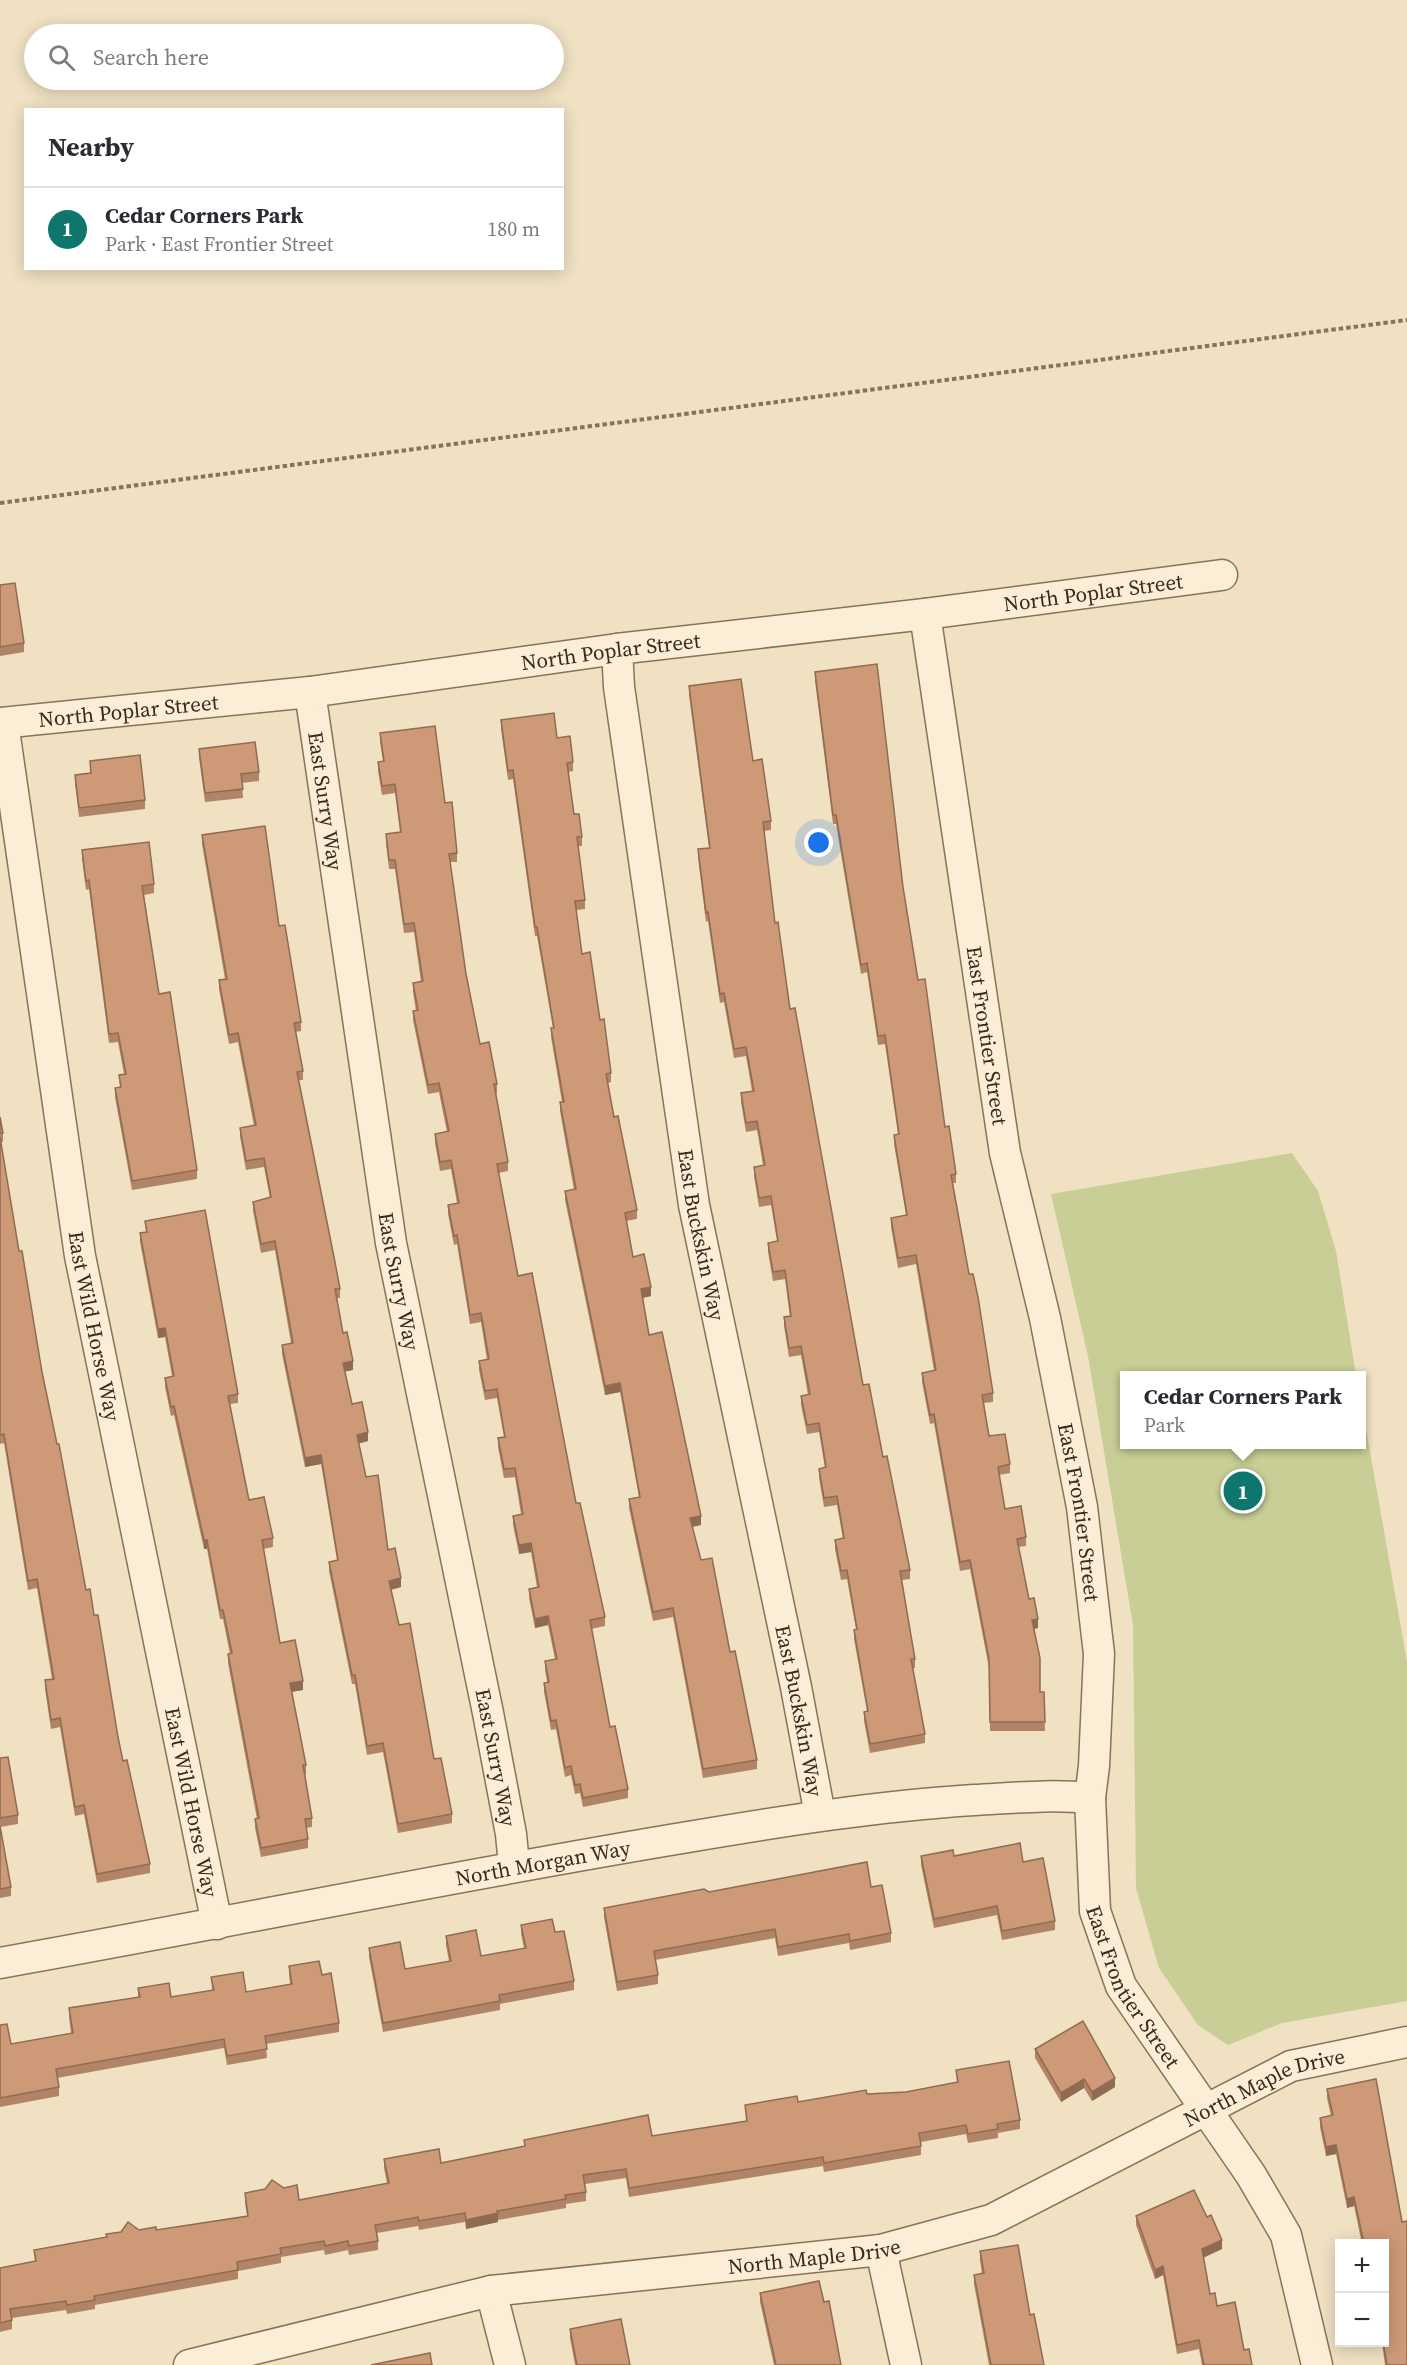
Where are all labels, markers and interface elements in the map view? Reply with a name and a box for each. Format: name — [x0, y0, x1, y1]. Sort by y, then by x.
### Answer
search box — [24, 24, 564, 90]
icon: search — [45, 41, 78, 74]
text: Search here — [93, 42, 209, 72]
text: Nearby — [48, 129, 134, 165]
text: Cedar Corners Park — [105, 200, 303, 230]
text: 1 — [62, 215, 73, 243]
text: 180 m — [487, 215, 540, 243]
text: Park · East Frontier Street — [105, 230, 333, 258]
street label: North Poplar Street — [1002, 566, 1185, 618]
street label: North Poplar Street — [519, 625, 702, 677]
street label: North Poplar Street — [37, 687, 220, 734]
street label: East Surry Way — [301, 729, 351, 872]
your location — [804, 828, 833, 857]
street label: East Frontier Street — [960, 944, 1015, 1127]
street label: East Buckskin Way — [672, 1147, 733, 1323]
street label: East Surry Way — [372, 1210, 427, 1353]
street label: East Wild Horse Way — [62, 1229, 128, 1424]
popup — [1120, 1371, 1366, 1449]
text: Cedar Corners Park — [1144, 1381, 1342, 1411]
text: Park — [1144, 1411, 1185, 1439]
street label: East Frontier Street — [1051, 1420, 1107, 1603]
pin: 1 — [1224, 1468, 1262, 1514]
street label: East Buckskin Way — [769, 1622, 831, 1799]
street label: East Surry Way — [469, 1686, 524, 1829]
street label: East Wild Horse Way — [158, 1705, 226, 1900]
street label: North Morgan Way — [453, 1832, 633, 1892]
street label: East Frontier Street — [1080, 1901, 1188, 2074]
street label: North Maple Drive — [1178, 2041, 1347, 2133]
street label: North Maple Drive — [726, 2231, 904, 2281]
map controls — [1335, 2239, 1389, 2347]
button: + — [1335, 2239, 1389, 2293]
button: − — [1335, 2293, 1389, 2347]

